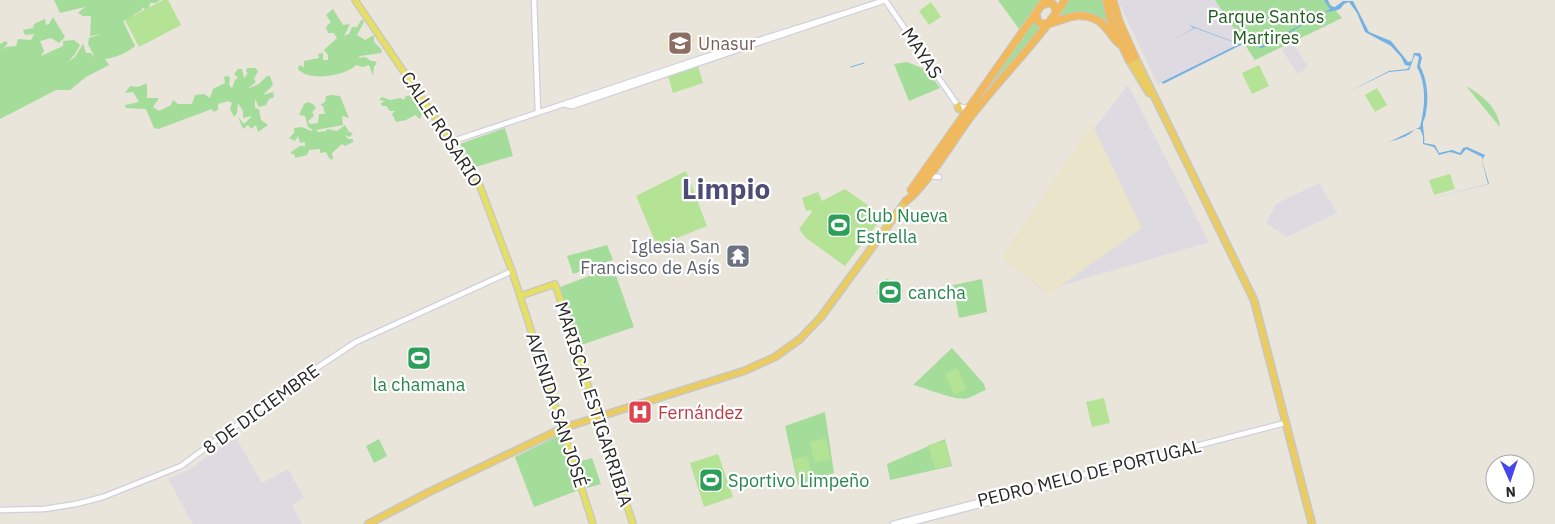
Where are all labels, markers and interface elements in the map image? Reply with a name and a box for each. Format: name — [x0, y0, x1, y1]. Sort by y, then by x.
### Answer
park label: Parque Santos Martires — [1207, 5, 1325, 49]
street label: MAYAS — [897, 23, 947, 83]
school or university icon: Unasur — [667, 30, 693, 56]
place label: Unasur — [698, 32, 756, 55]
street label: CALLE ROSARIO — [396, 67, 488, 191]
district label: Limpio — [682, 170, 770, 207]
place label: Club Nueva Estrella — [856, 204, 948, 248]
sports icon: Club Nueva Estrella — [826, 212, 852, 238]
place label: Iglesia San Francisco de Asís — [580, 235, 720, 279]
temple icon: Iglesia San Francisco de Asís — [725, 243, 751, 269]
sports icon: cancha — [877, 279, 903, 305]
place label: cancha — [908, 281, 966, 304]
street label: MARISCAL ESTIGARRIBIA — [550, 299, 638, 510]
street label: AVENIDA SAN JOSÉ — [521, 330, 593, 490]
sports icon: la chamana — [406, 345, 432, 371]
street label: 8 DE DICIEMBRE — [198, 359, 324, 459]
place label: la chamana — [373, 373, 466, 396]
hospital icon: Fernández — [627, 399, 653, 425]
place label: Fernández — [658, 401, 743, 424]
street label: PEDRO MELO DE PORTUGAL — [975, 434, 1203, 512]
north arrow — [1485, 454, 1535, 504]
sports icon: Sportivo Limpeño — [698, 467, 724, 493]
place label: Sportivo Limpeño — [728, 469, 869, 492]
text: N — [1505, 483, 1516, 501]

